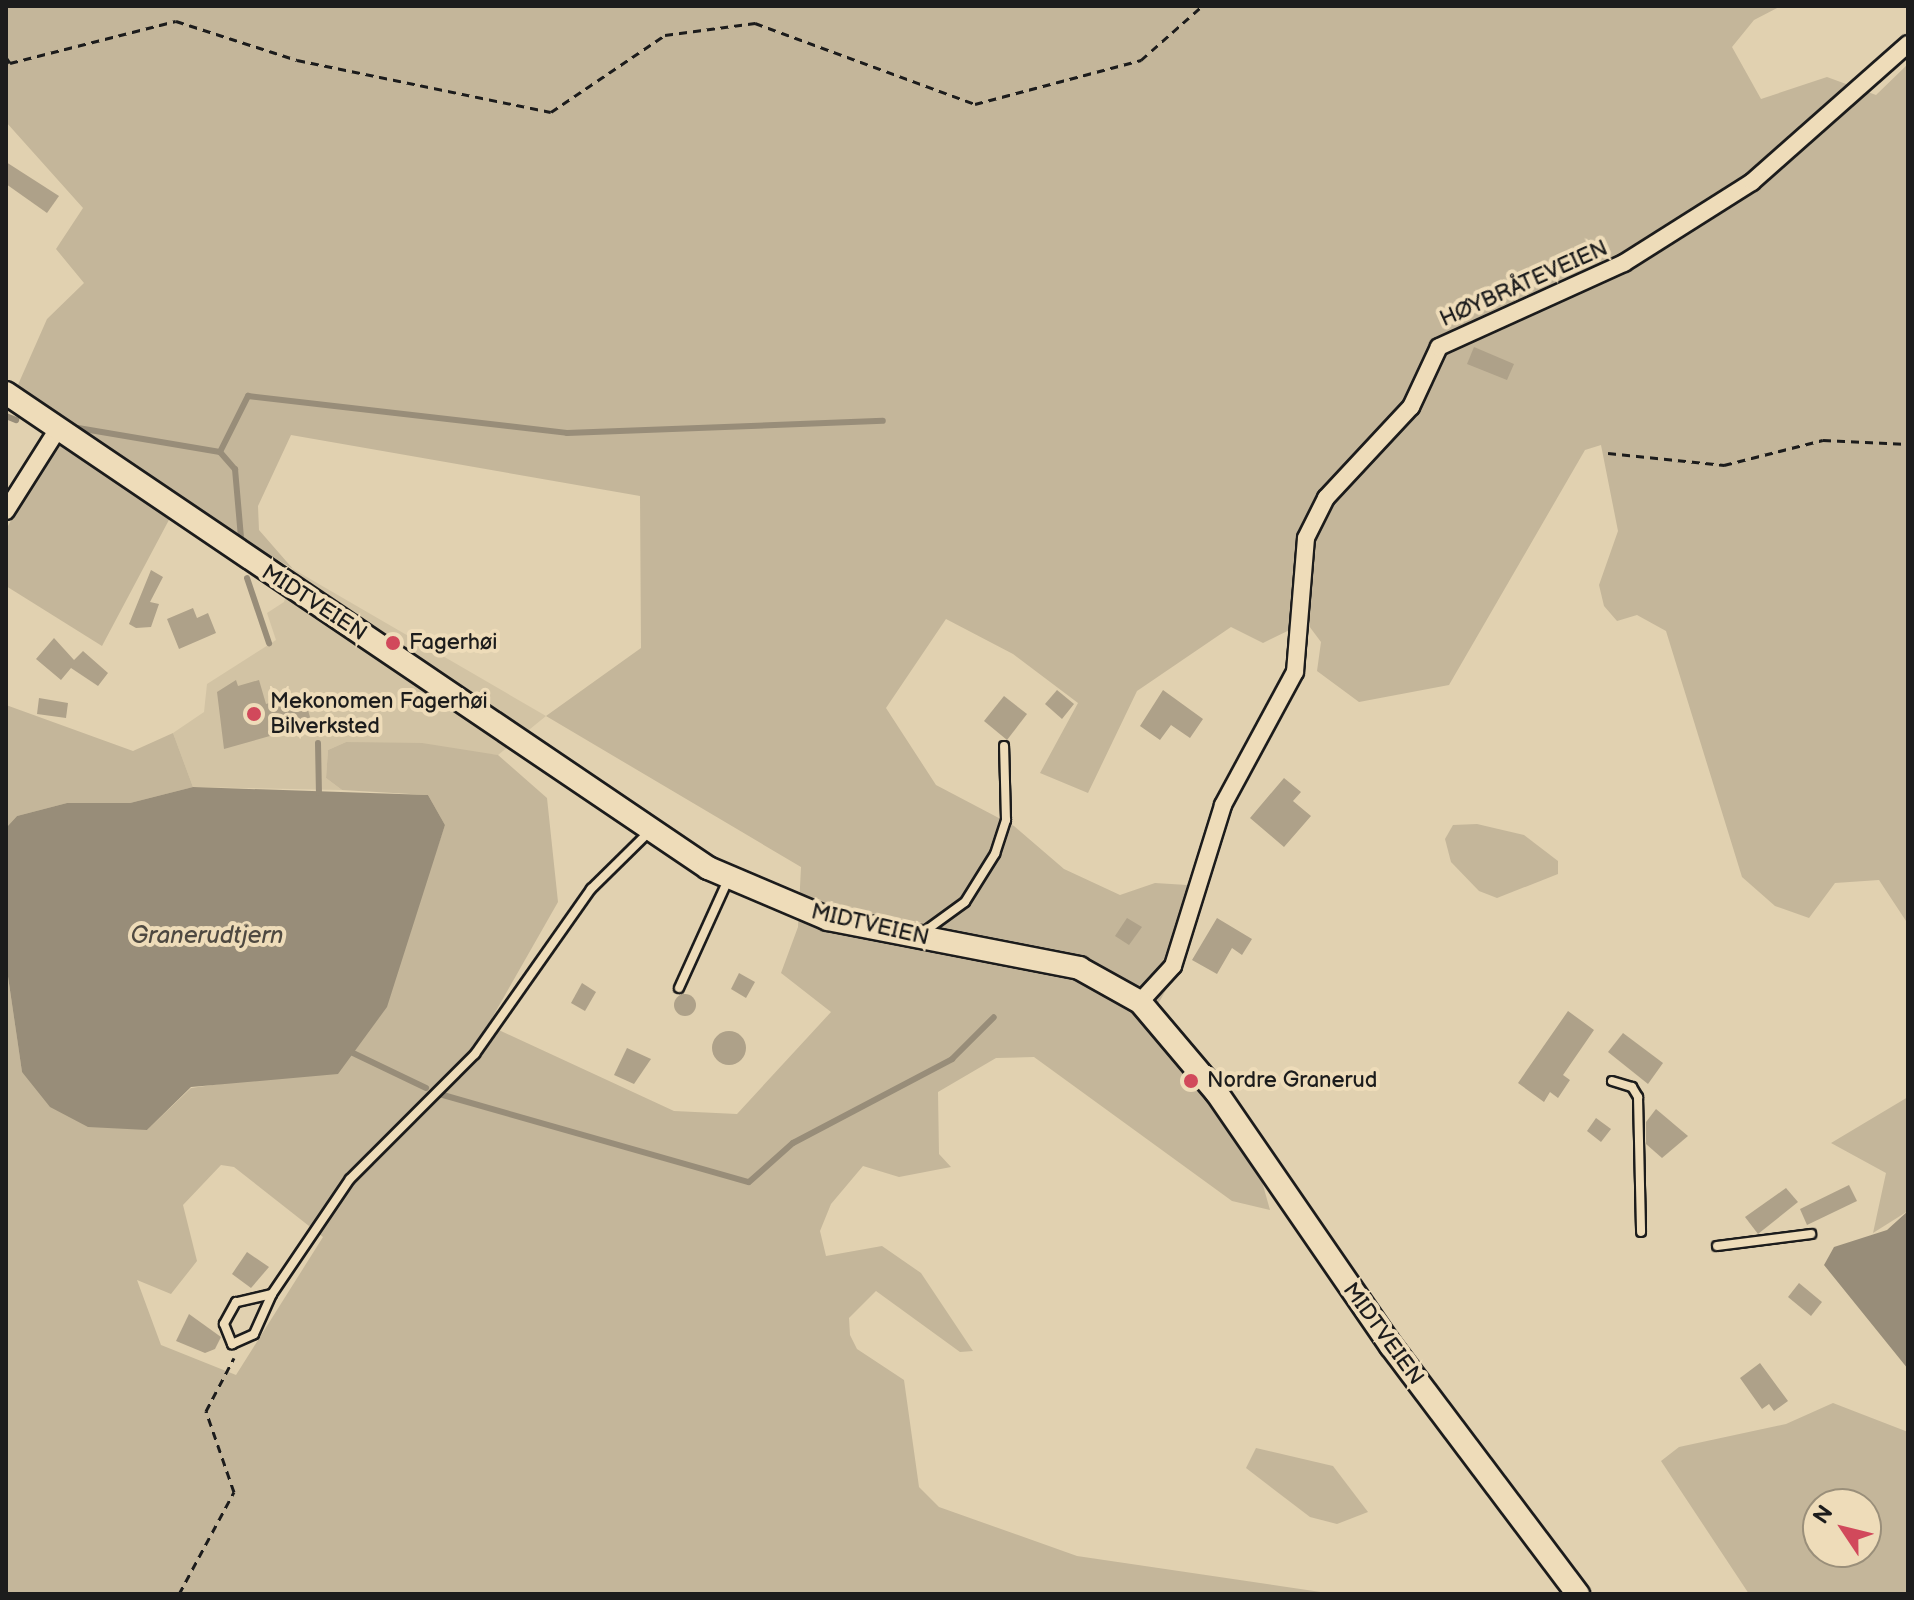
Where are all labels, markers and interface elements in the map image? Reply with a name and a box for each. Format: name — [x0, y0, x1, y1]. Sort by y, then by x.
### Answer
street label: HØYBRÅTEVEIEN — [1436, 235, 1612, 333]
street label: MIDTVEIEN — [257, 559, 371, 647]
place label: Fagerhøi — [409, 630, 497, 656]
marker: Fagerhøi — [384, 634, 402, 652]
place label: Mekonomen Fagerhøi Bilverksted — [270, 688, 488, 740]
marker: Mekonomen Fagerhøi Bilverksted — [245, 705, 263, 723]
street label: MIDTVEIEN — [809, 899, 931, 951]
water label: Granerudtjern — [131, 922, 283, 950]
place label: Nordre Granerud — [1207, 1068, 1377, 1094]
marker: Nordre Granerud — [1182, 1072, 1200, 1090]
street label: MIDTVEIEN — [1337, 1278, 1429, 1390]
north arrow — [1802, 1488, 1882, 1568]
text: N — [1808, 1501, 1839, 1530]

